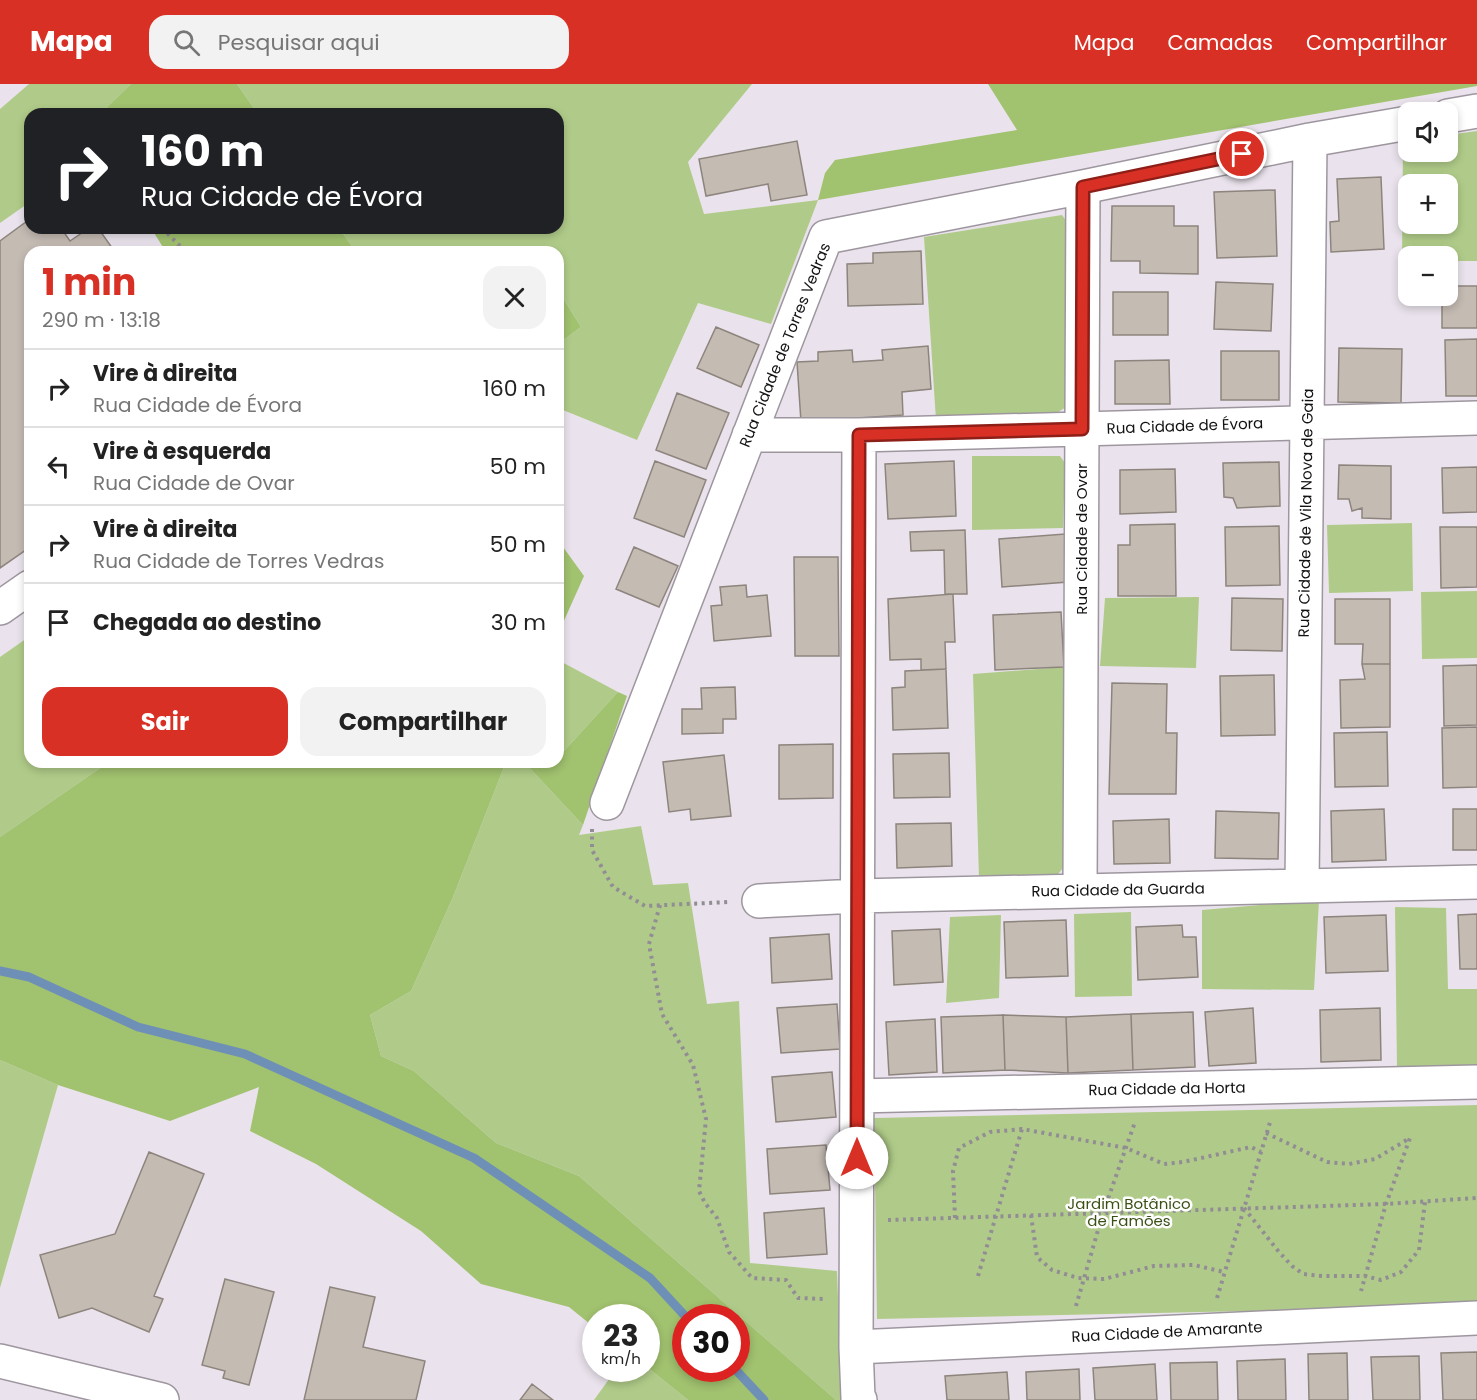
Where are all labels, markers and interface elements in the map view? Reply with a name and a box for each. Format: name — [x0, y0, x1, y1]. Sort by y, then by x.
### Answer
search box — [149, 15, 569, 69]
text: Mapa — [30, 22, 113, 61]
icon: search — [170, 26, 203, 59]
text: Pesquisar aqui — [218, 27, 380, 58]
text: Mapa — [1074, 28, 1134, 57]
text: Camadas — [1167, 28, 1273, 57]
text: Compartilhar — [1306, 28, 1447, 57]
map controls — [1398, 102, 1458, 306]
button: sound — [1398, 102, 1458, 162]
text: 160 m — [141, 122, 264, 181]
pin — [1216, 128, 1267, 179]
icon: right — [42, 132, 120, 210]
icon: arrive — [1225, 137, 1258, 170]
button: + — [1398, 174, 1458, 234]
text: Rua Cidade de Évora — [141, 178, 423, 215]
street label: Rua Cidade de Torres Vedras — [734, 239, 835, 450]
button: − — [1398, 246, 1458, 306]
text: 1 min — [42, 257, 136, 308]
button: close — [483, 266, 546, 329]
text: 290 m · 13:18 — [42, 306, 161, 334]
text: Vire à direita — [93, 358, 238, 389]
icon: right — [42, 372, 75, 405]
text: 160 m — [483, 373, 546, 404]
street label: Rua Cidade de Vila Nova de Gaia — [1293, 388, 1318, 638]
text: Rua Cidade de Évora — [93, 391, 302, 419]
street label: Rua Cidade de Évora — [1106, 412, 1264, 439]
text: Vire à esquerda — [93, 436, 271, 467]
icon: left — [42, 450, 75, 483]
text: 50 m — [490, 451, 546, 482]
street label: Rua Cidade de Ovar — [1071, 463, 1092, 615]
text: Rua Cidade de Ovar — [93, 469, 295, 497]
text: Vire à direita — [93, 514, 238, 545]
icon: right — [42, 528, 75, 561]
text: 50 m — [490, 529, 546, 560]
text: Rua Cidade de Torres Vedras — [93, 547, 384, 575]
icon: arrive — [42, 606, 75, 639]
text: Chegada ao destino — [93, 607, 321, 638]
text: 30 m — [491, 607, 546, 638]
button: Sair — [42, 687, 288, 756]
button: Compartilhar — [300, 687, 546, 756]
street label: Rua Cidade da Guarda — [1031, 877, 1205, 902]
street label: Rua Cidade da Horta — [1088, 1077, 1246, 1100]
position arrow — [825, 1126, 889, 1190]
park label: Jardim Botânico de Famões — [1067, 1193, 1191, 1231]
speed limit sign: 30 — [672, 1304, 750, 1382]
text: 23 — [603, 1314, 639, 1357]
street label: Rua Cidade de Amarante — [1071, 1316, 1263, 1347]
text: km/h — [601, 1348, 641, 1369]

